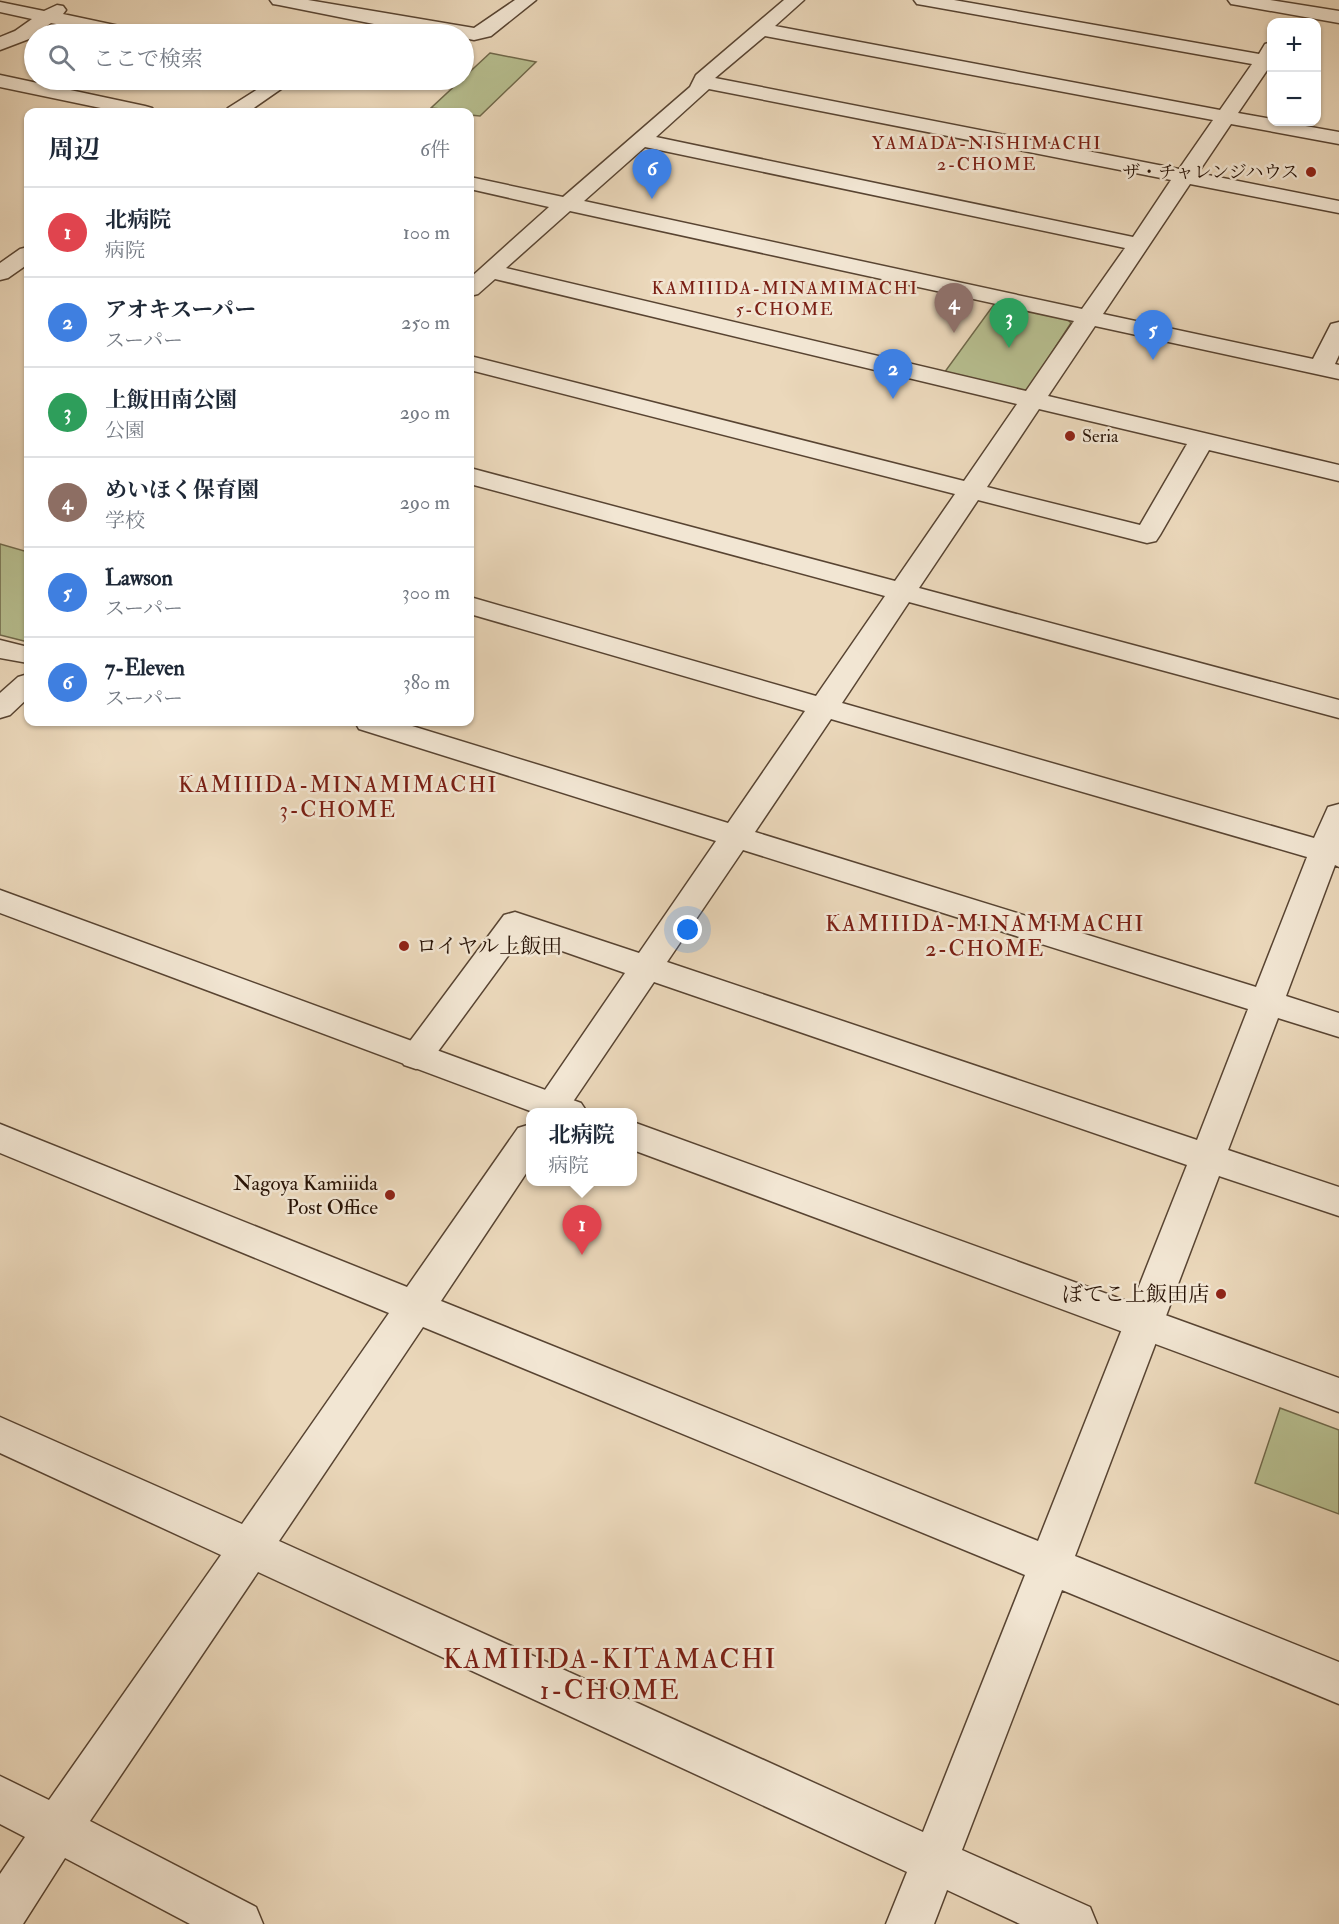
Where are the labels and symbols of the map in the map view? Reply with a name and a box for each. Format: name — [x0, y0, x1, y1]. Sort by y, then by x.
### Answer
district label: YAMADA-NISHIMACHI 2-CHOME — [872, 132, 1102, 176]
pin: 6 — [632, 150, 672, 199]
place label: ザ・チャレンジハウス — [1122, 161, 1299, 184]
marker: ザ・チャレンジハウス — [1304, 165, 1318, 179]
district label: KAMIIIDA-MINAMIMACHI 5-CHOME — [651, 277, 919, 321]
pin: 4 — [934, 284, 974, 333]
pin: 3 — [990, 298, 1028, 348]
pin: 5 — [1134, 310, 1172, 360]
pin: 2 — [874, 350, 912, 399]
place label: Seria — [1082, 425, 1119, 448]
marker: Seria — [1063, 429, 1077, 443]
district label: KAMIIIDA-MINAMIMACHI 3-CHOME — [178, 771, 498, 824]
district label: KAMIIIDA-MINAMIMACHI 2-CHOME — [825, 910, 1145, 963]
your location — [673, 915, 702, 944]
place label: ロイヤル上飯田 — [416, 933, 562, 960]
marker: ロイヤル上飯田 — [397, 939, 411, 953]
place label: Nagoya Kamiiida Post Office — [233, 1170, 378, 1221]
marker: Nagoya Kamiiida Post Office — [383, 1188, 397, 1202]
pin: 1 — [562, 1206, 602, 1255]
place label: ぼてこ上飯田店 — [1062, 1281, 1209, 1308]
marker: ぼてこ上飯田店 — [1214, 1287, 1228, 1301]
district label: KAMIIIDA-KITAMACHI 1-CHOME — [443, 1643, 777, 1707]

